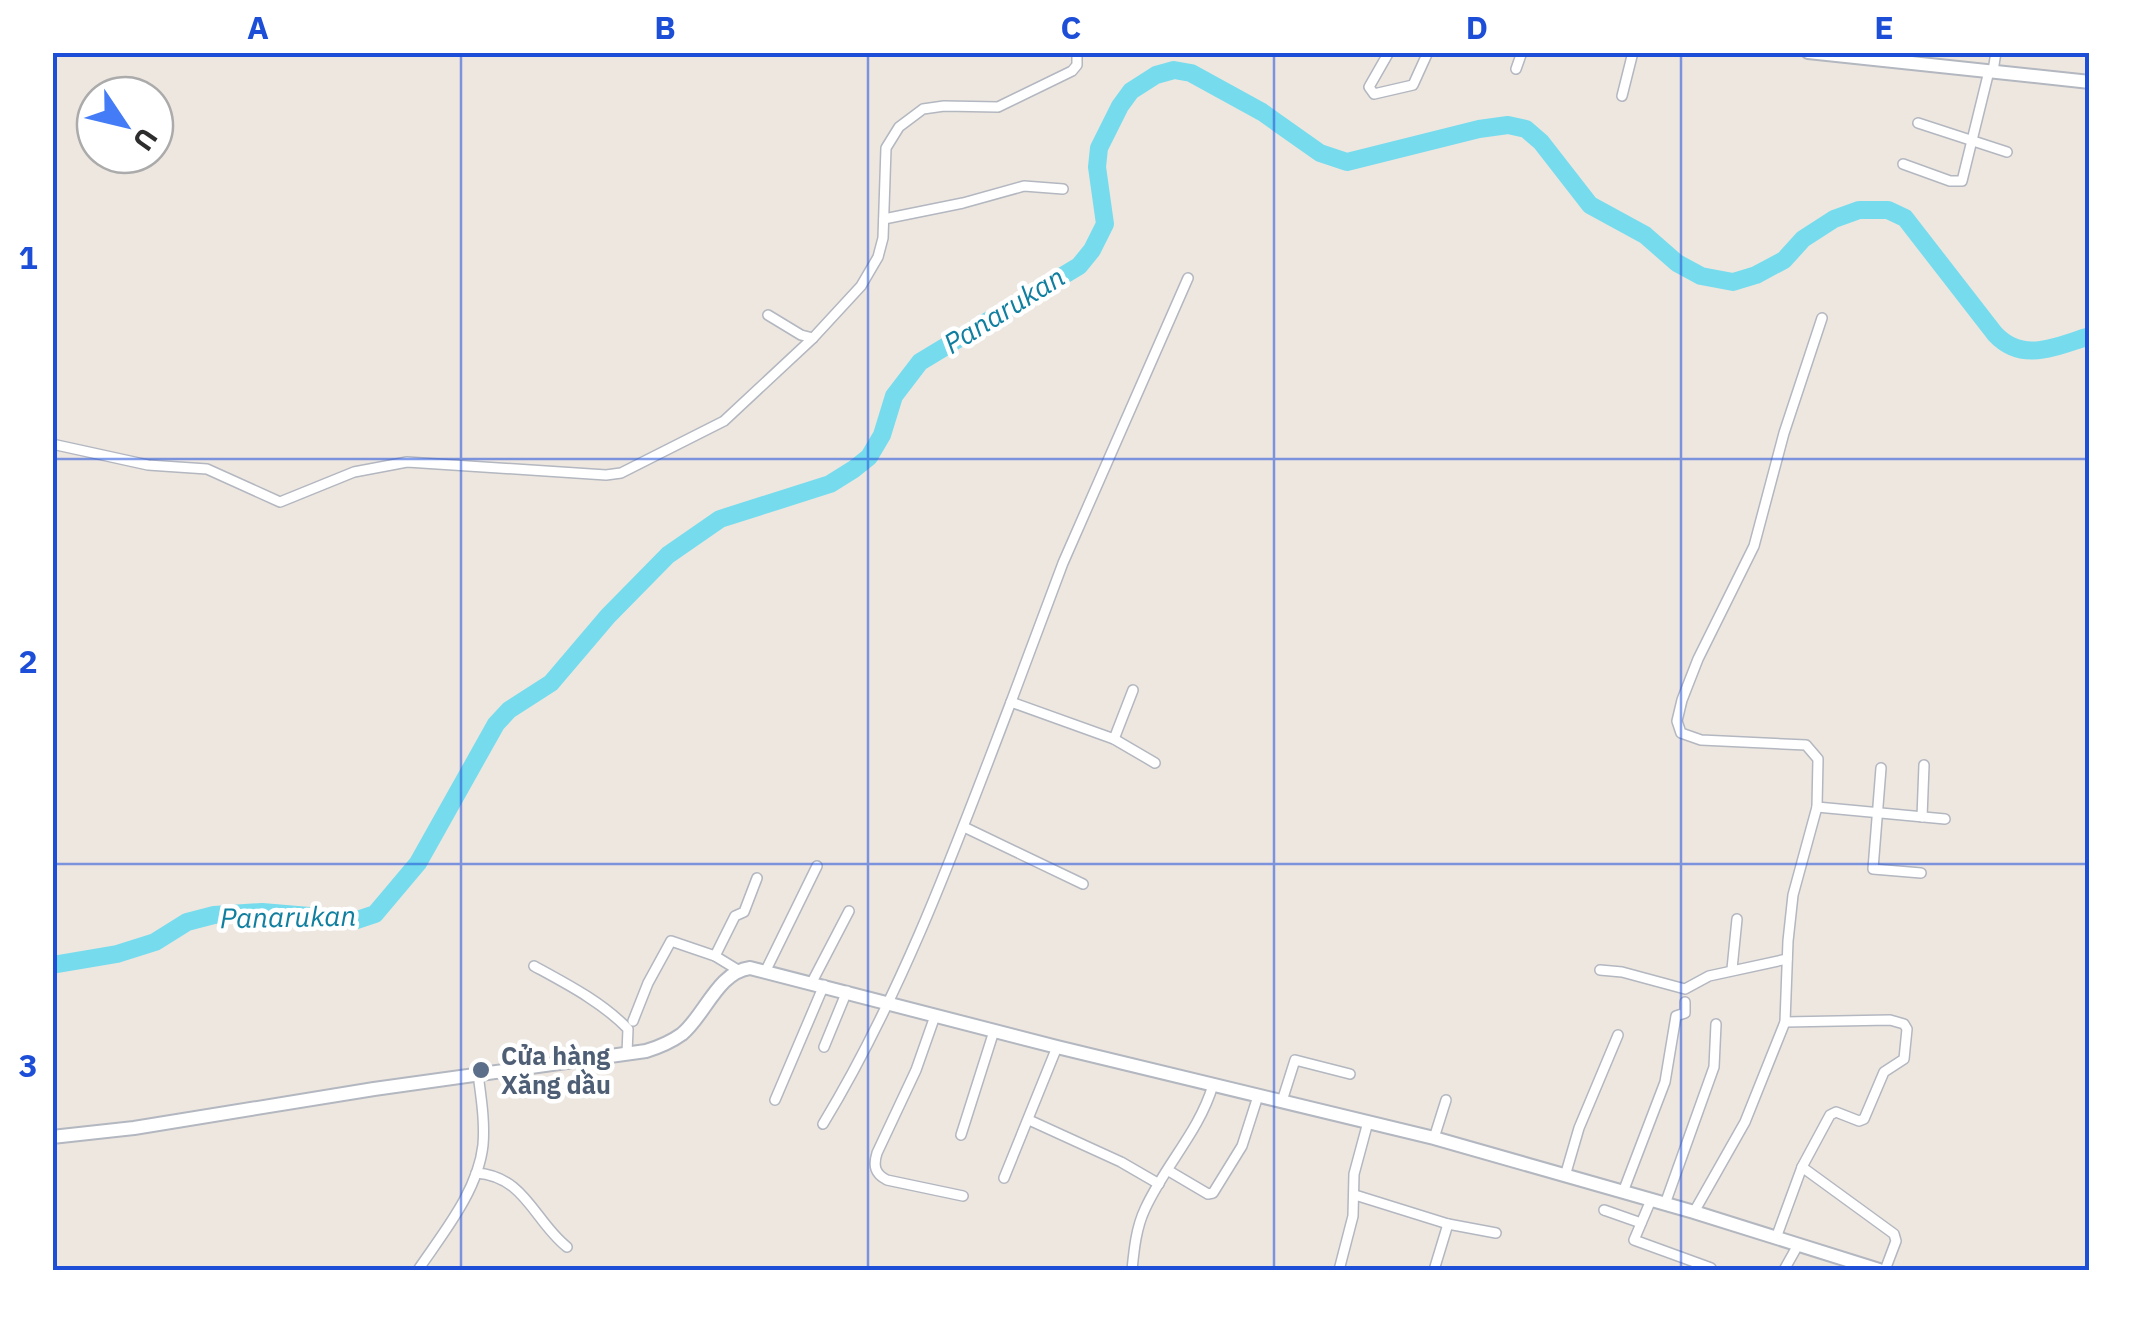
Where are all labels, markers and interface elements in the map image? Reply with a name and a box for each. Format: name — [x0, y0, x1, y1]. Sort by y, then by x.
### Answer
text: A — [247, 6, 269, 48]
text: B — [654, 6, 676, 48]
text: C — [1061, 6, 1081, 48]
text: D — [1466, 6, 1488, 48]
text: E — [1874, 6, 1894, 48]
north arrow — [75, 75, 175, 175]
text: U — [125, 121, 167, 158]
text: 1 — [18, 236, 38, 278]
water label: Panarukan — [936, 258, 1071, 361]
text: 2 — [18, 640, 38, 682]
water label: Panarukan — [219, 897, 357, 936]
place label: Cửa hàng Xăng dầu — [501, 1039, 611, 1101]
text: 3 — [18, 1044, 38, 1086]
marker: Cửa hàng Xăng dầu — [470, 1059, 492, 1081]

